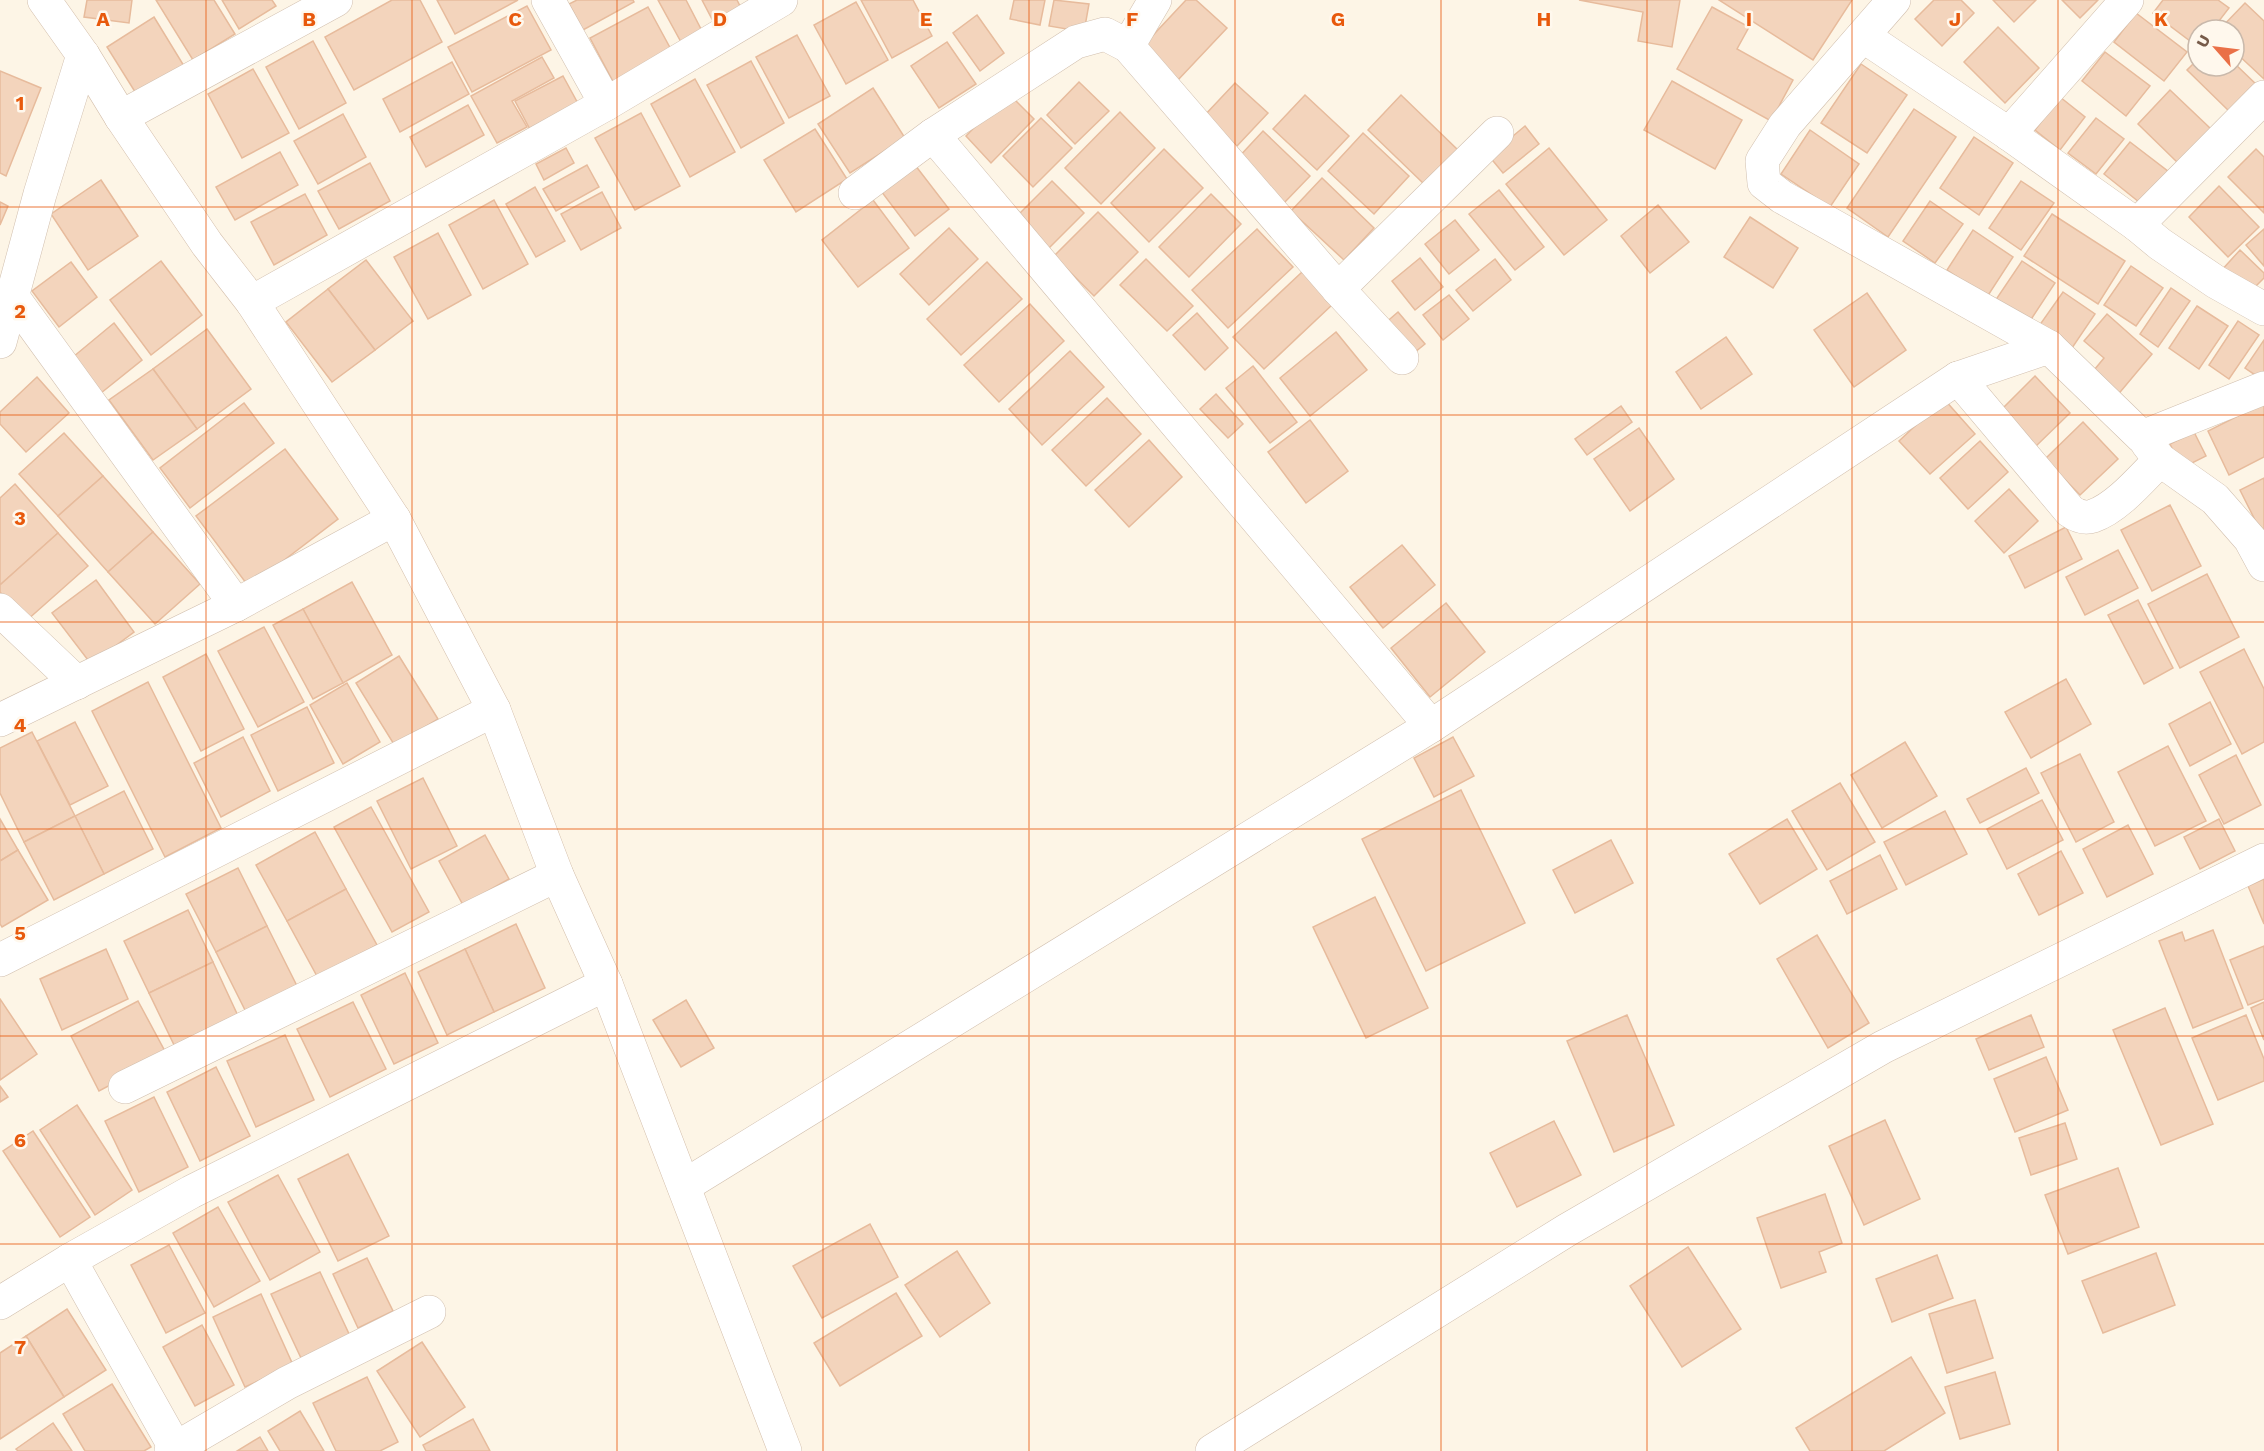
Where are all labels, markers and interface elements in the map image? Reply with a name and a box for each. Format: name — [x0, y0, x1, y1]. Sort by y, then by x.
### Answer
text: A — [96, 7, 110, 31]
text: B — [302, 7, 316, 31]
text: C — [508, 7, 522, 31]
text: D — [713, 7, 727, 31]
text: E — [920, 7, 932, 31]
text: F — [1126, 7, 1138, 31]
text: G — [1331, 7, 1345, 31]
text: H — [1537, 7, 1551, 31]
text: I — [1746, 7, 1752, 31]
text: J — [1949, 7, 1961, 31]
text: K — [2154, 7, 2168, 31]
north arrow — [2186, 18, 2246, 78]
text: U — [2192, 32, 2214, 51]
text: 1 — [16, 91, 24, 115]
text: 2 — [14, 299, 26, 323]
text: 3 — [14, 506, 26, 530]
text: 4 — [14, 713, 27, 737]
text: 5 — [14, 921, 26, 945]
text: 6 — [14, 1128, 26, 1152]
text: 7 — [14, 1335, 26, 1359]

